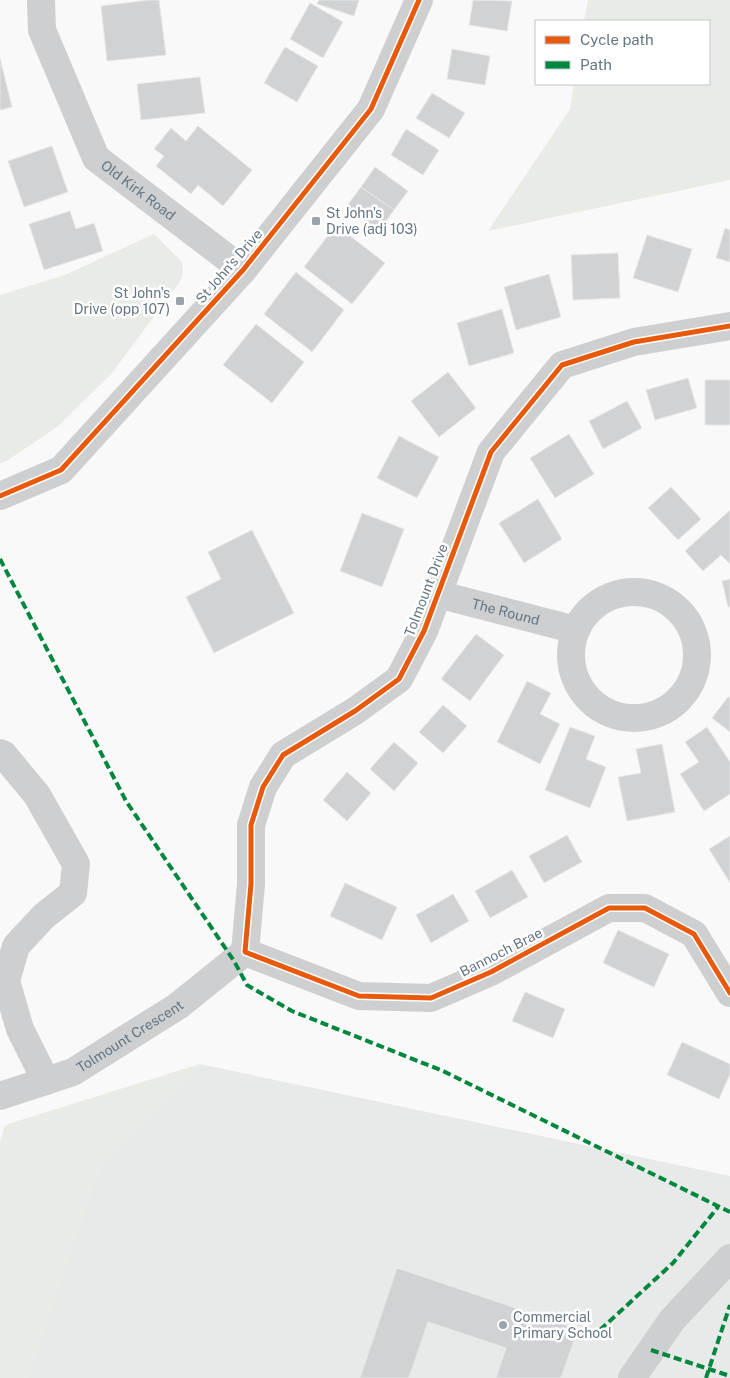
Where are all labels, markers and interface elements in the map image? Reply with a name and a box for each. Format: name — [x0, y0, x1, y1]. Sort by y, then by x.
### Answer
legend — [535, 20, 710, 85]
text: Cycle path — [580, 31, 654, 48]
text: Path — [580, 56, 612, 73]
street label: Old Kirk Road — [98, 157, 178, 223]
place label: St John's Drive (adj 103) — [326, 205, 418, 237]
marker: St John's Drive (adj 103) — [310, 215, 322, 227]
street label: St John's Drive — [192, 226, 266, 306]
place label: St John's Drive (opp 107) — [74, 285, 170, 317]
marker: St John's Drive (opp 107) — [174, 295, 186, 307]
street label: Tolmount Drive — [401, 541, 451, 639]
street label: The Round — [470, 595, 541, 628]
street label: Bannoch Brae — [457, 924, 545, 980]
street label: Tolmount Crescent — [73, 997, 187, 1076]
place label: Commercial Primary School — [513, 1309, 612, 1341]
marker: Commercial Primary School — [497, 1319, 509, 1331]

